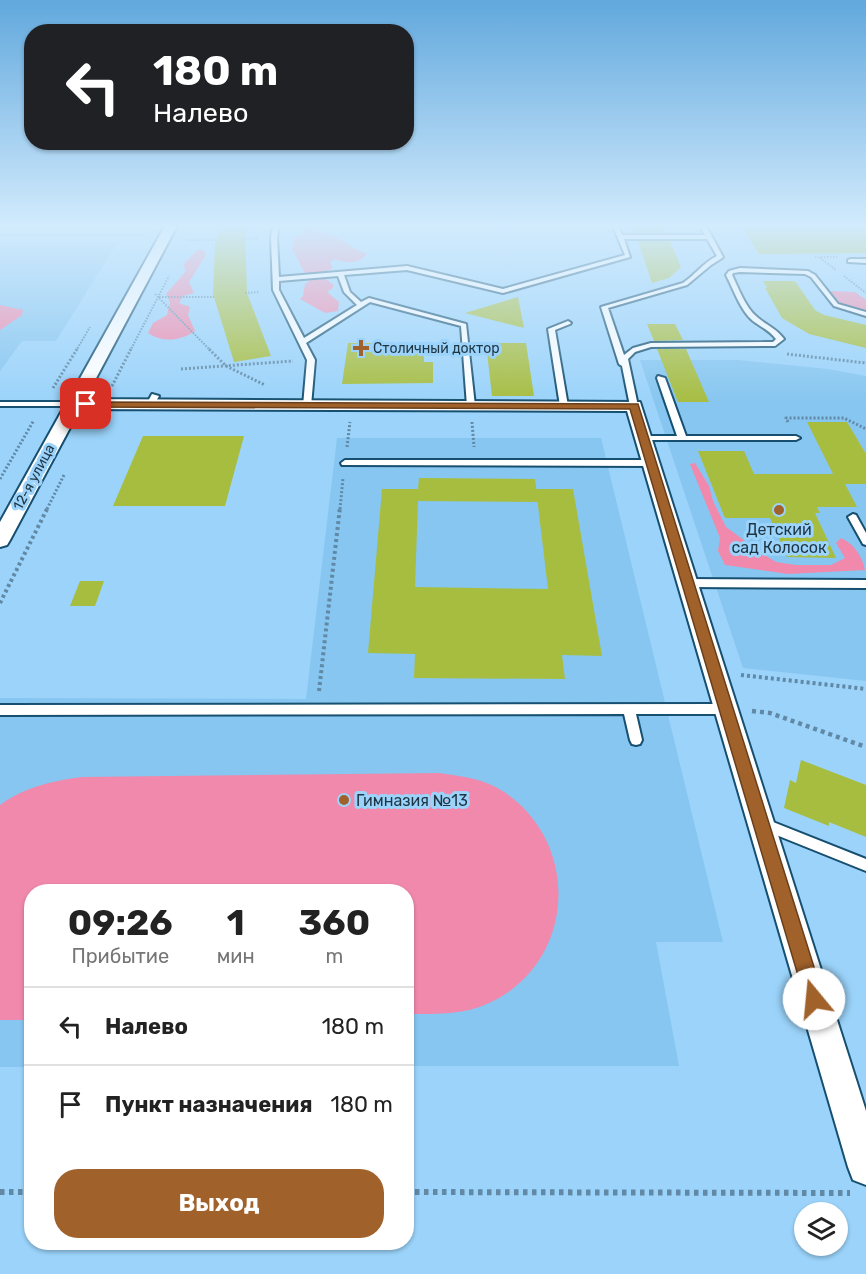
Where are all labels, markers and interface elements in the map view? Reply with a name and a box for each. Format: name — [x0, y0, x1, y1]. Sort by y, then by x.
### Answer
text: 180 m — [153, 46, 278, 96]
icon: left — [54, 48, 132, 126]
text: Налево — [153, 97, 249, 129]
place label: Столичный доктор — [373, 340, 500, 357]
marker: Столичный доктор — [354, 341, 368, 355]
pin — [60, 378, 111, 429]
icon: arrive — [69, 387, 102, 420]
street label: 12-я улица — [10, 441, 58, 513]
marker: Детский сад Колосок — [772, 503, 786, 517]
place label: Детский сад Колосок — [731, 520, 827, 557]
place label: Гимназия №13 — [356, 791, 468, 810]
marker: Гимназия №13 — [337, 793, 351, 807]
text: 09:26 — [68, 901, 173, 944]
text: 1 — [227, 901, 245, 944]
text: 360 — [298, 901, 370, 944]
text: Прибытие — [71, 944, 169, 968]
text: мин — [217, 944, 255, 968]
text: m — [325, 944, 343, 968]
position arrow — [782, 967, 846, 1031]
icon: left — [54, 1010, 87, 1043]
text: Налево — [105, 1013, 188, 1040]
text: 180 m — [322, 1013, 384, 1040]
icon: arrive — [54, 1088, 87, 1121]
text: Пункт назначения — [105, 1091, 313, 1118]
text: 180 m — [331, 1091, 393, 1118]
button: Выход — [54, 1169, 384, 1238]
map controls — [794, 1202, 848, 1256]
button: layers — [794, 1202, 848, 1256]

